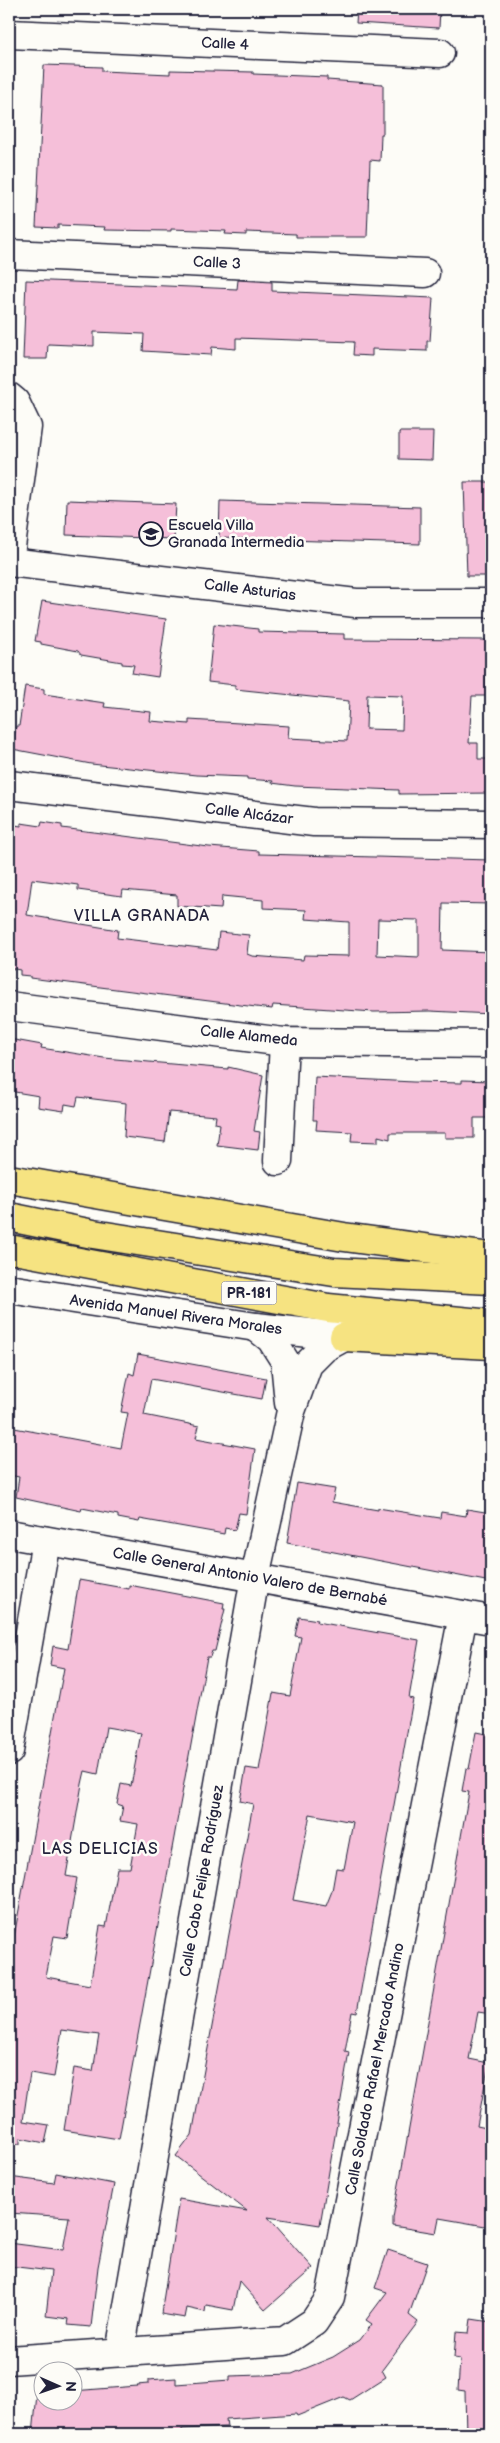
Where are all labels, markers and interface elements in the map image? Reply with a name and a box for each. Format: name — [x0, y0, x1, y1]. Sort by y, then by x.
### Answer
street label: Calle 4 — [201, 33, 249, 55]
street label: Calle 3 — [193, 252, 241, 274]
place label: Escuela Villa Granada Intermedia — [168, 516, 304, 552]
school or university icon: Escuela Villa Granada Intermedia — [138, 521, 164, 547]
street label: Calle Asturias — [203, 575, 298, 605]
street label: Calle Alcázar — [204, 799, 295, 829]
district label: VILLA GRANADA — [74, 907, 210, 926]
street label: Calle Alameda — [199, 1021, 299, 1051]
road number: PR-181 — [222, 1282, 276, 1305]
street label: Avenida Manuel Rivera Morales — [69, 1291, 284, 1339]
street label: Calle General Antonio Valero de Bernabé — [111, 1543, 389, 1611]
street label: Calle Cabo Felipe Rodríguez — [176, 1783, 228, 1978]
district label: LAS DELICIAS — [41, 1840, 159, 1859]
street label: Calle Soldado Rafael Mercado Andino — [341, 1941, 409, 2197]
north arrow — [32, 2360, 82, 2410]
text: N — [62, 2381, 79, 2392]

